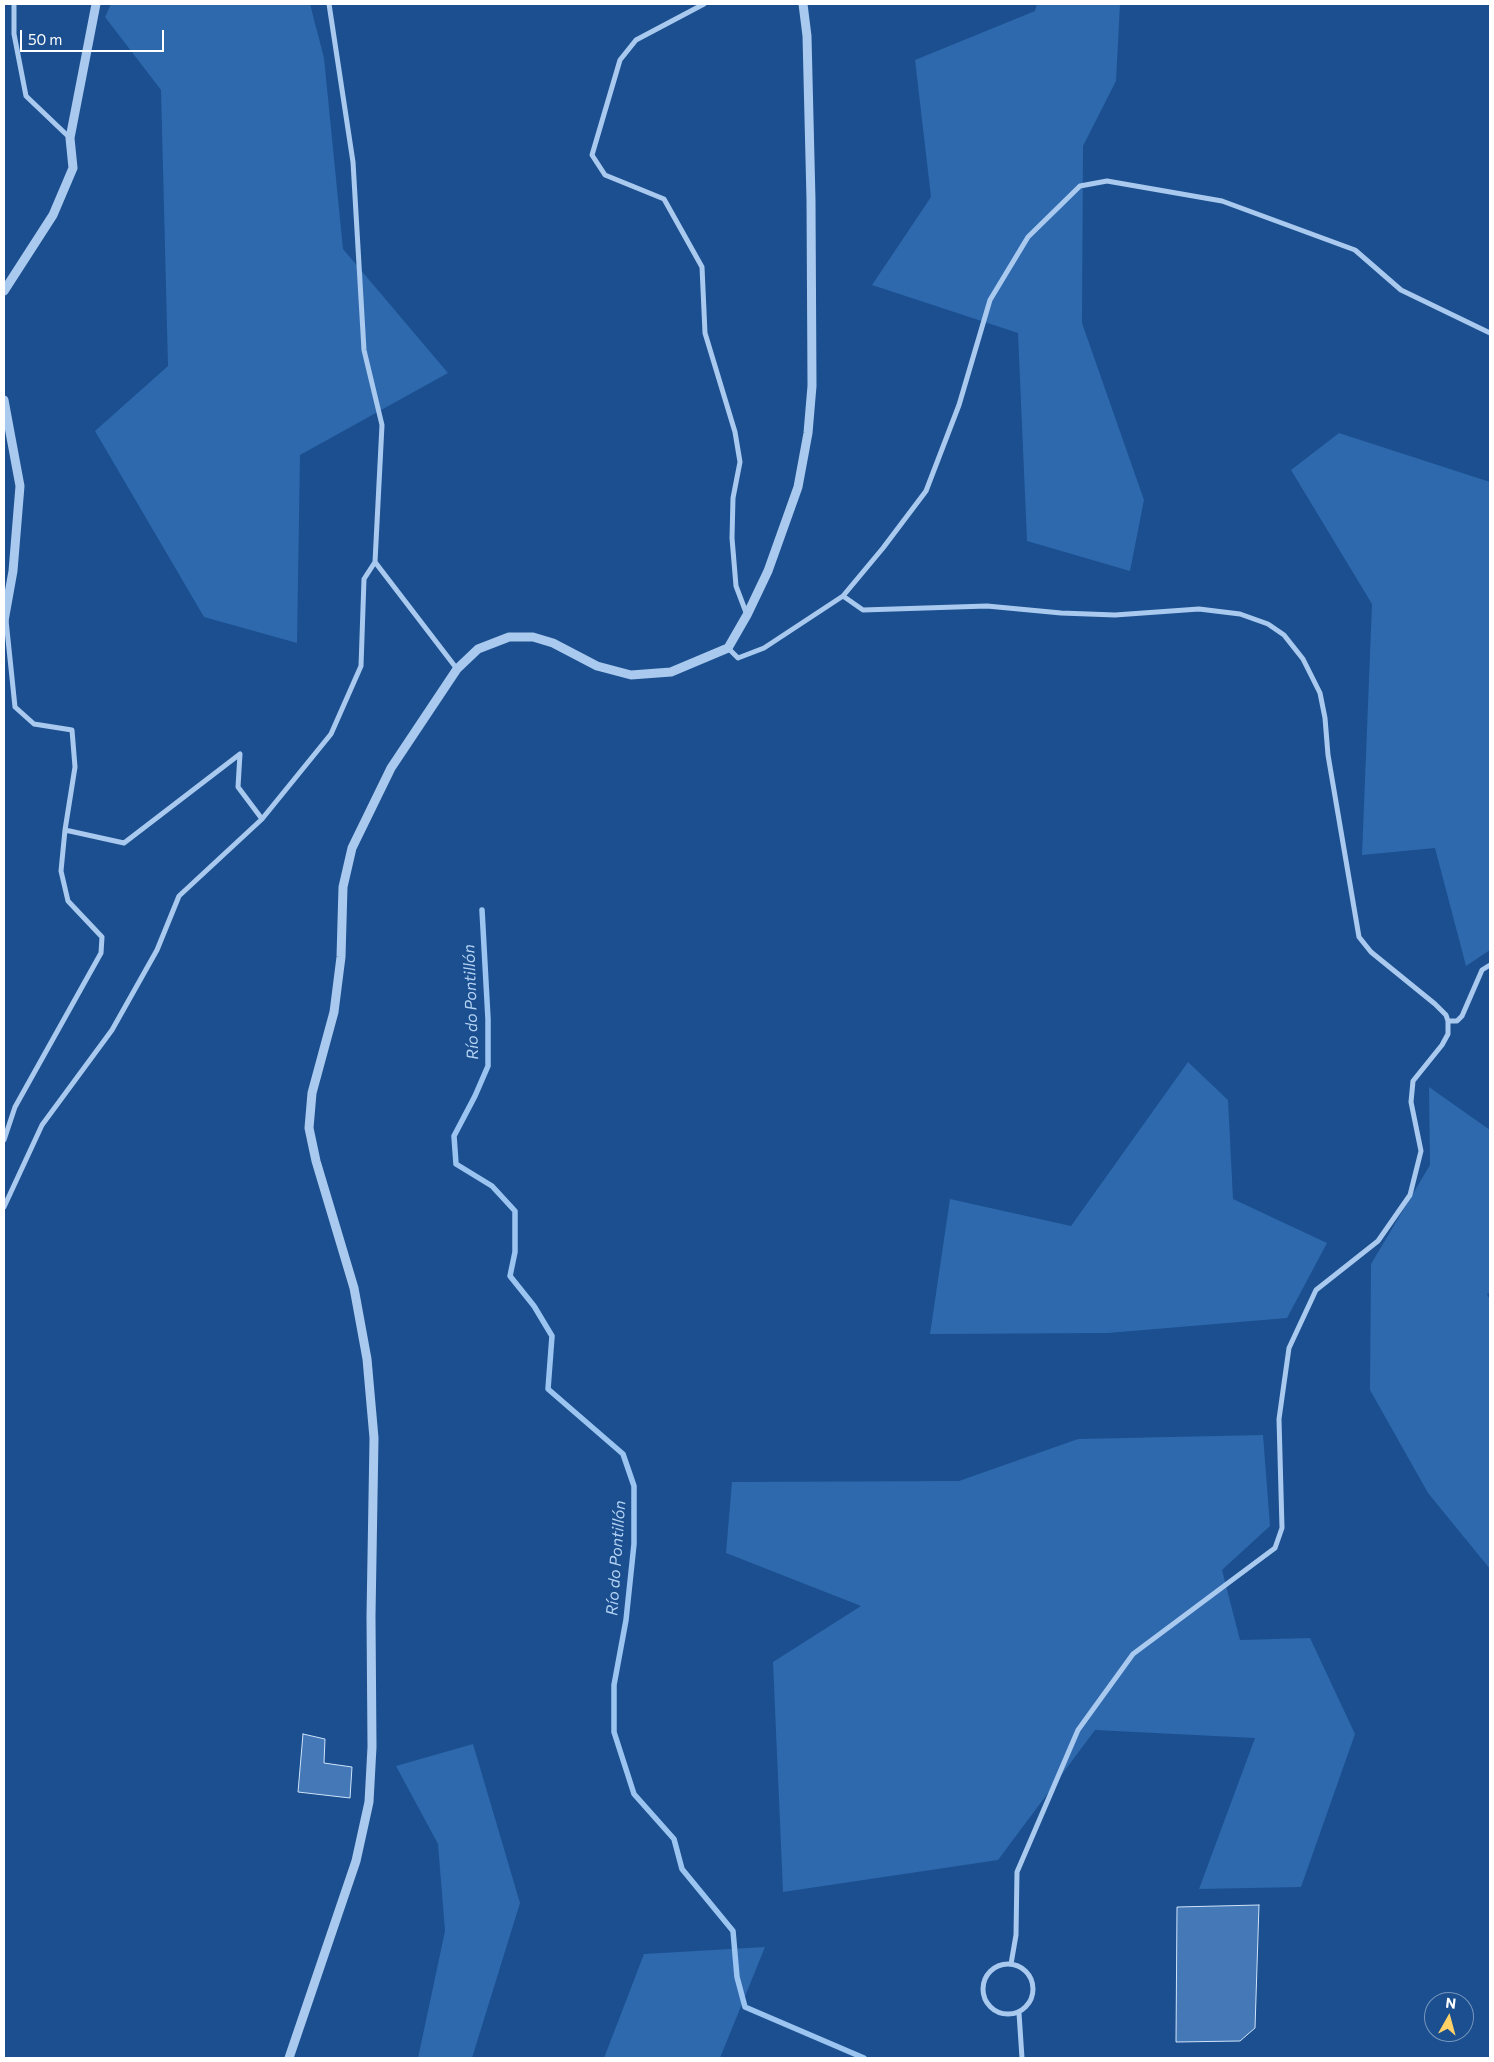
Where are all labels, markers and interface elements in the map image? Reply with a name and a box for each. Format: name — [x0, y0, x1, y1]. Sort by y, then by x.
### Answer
scale bar — [22, 20, 166, 52]
text: 50 m — [28, 30, 62, 48]
water label: Río do Pontillón — [459, 944, 483, 1060]
water label: Río do Pontillón — [602, 1500, 630, 1616]
north arrow — [1424, 1992, 1474, 2042]
text: N — [1445, 1994, 1457, 2012]

